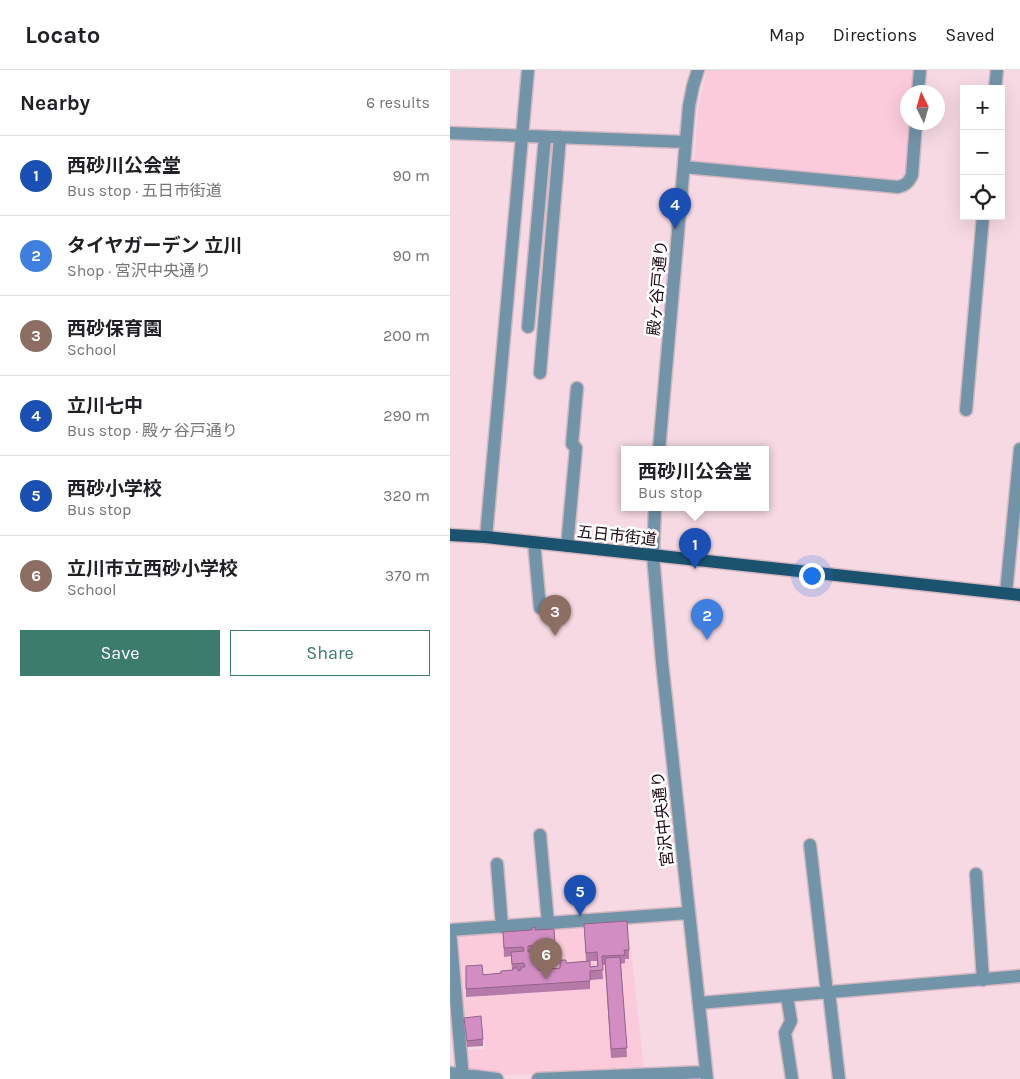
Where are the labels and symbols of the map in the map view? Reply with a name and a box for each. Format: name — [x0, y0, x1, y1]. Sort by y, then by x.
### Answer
north arrow — [900, 85, 945, 130]
pin: 4 — [659, 188, 691, 229]
street label: 殿ヶ谷戸通り — [644, 239, 671, 337]
street label: 五日市街道 — [576, 522, 658, 549]
pin: 1 — [679, 528, 711, 569]
your location — [799, 563, 825, 589]
pin: 3 — [539, 595, 571, 636]
pin: 2 — [691, 599, 723, 640]
street label: 宮沢中央通り — [648, 770, 677, 868]
pin: 5 — [564, 875, 596, 916]
pin: 6 — [530, 938, 562, 979]

